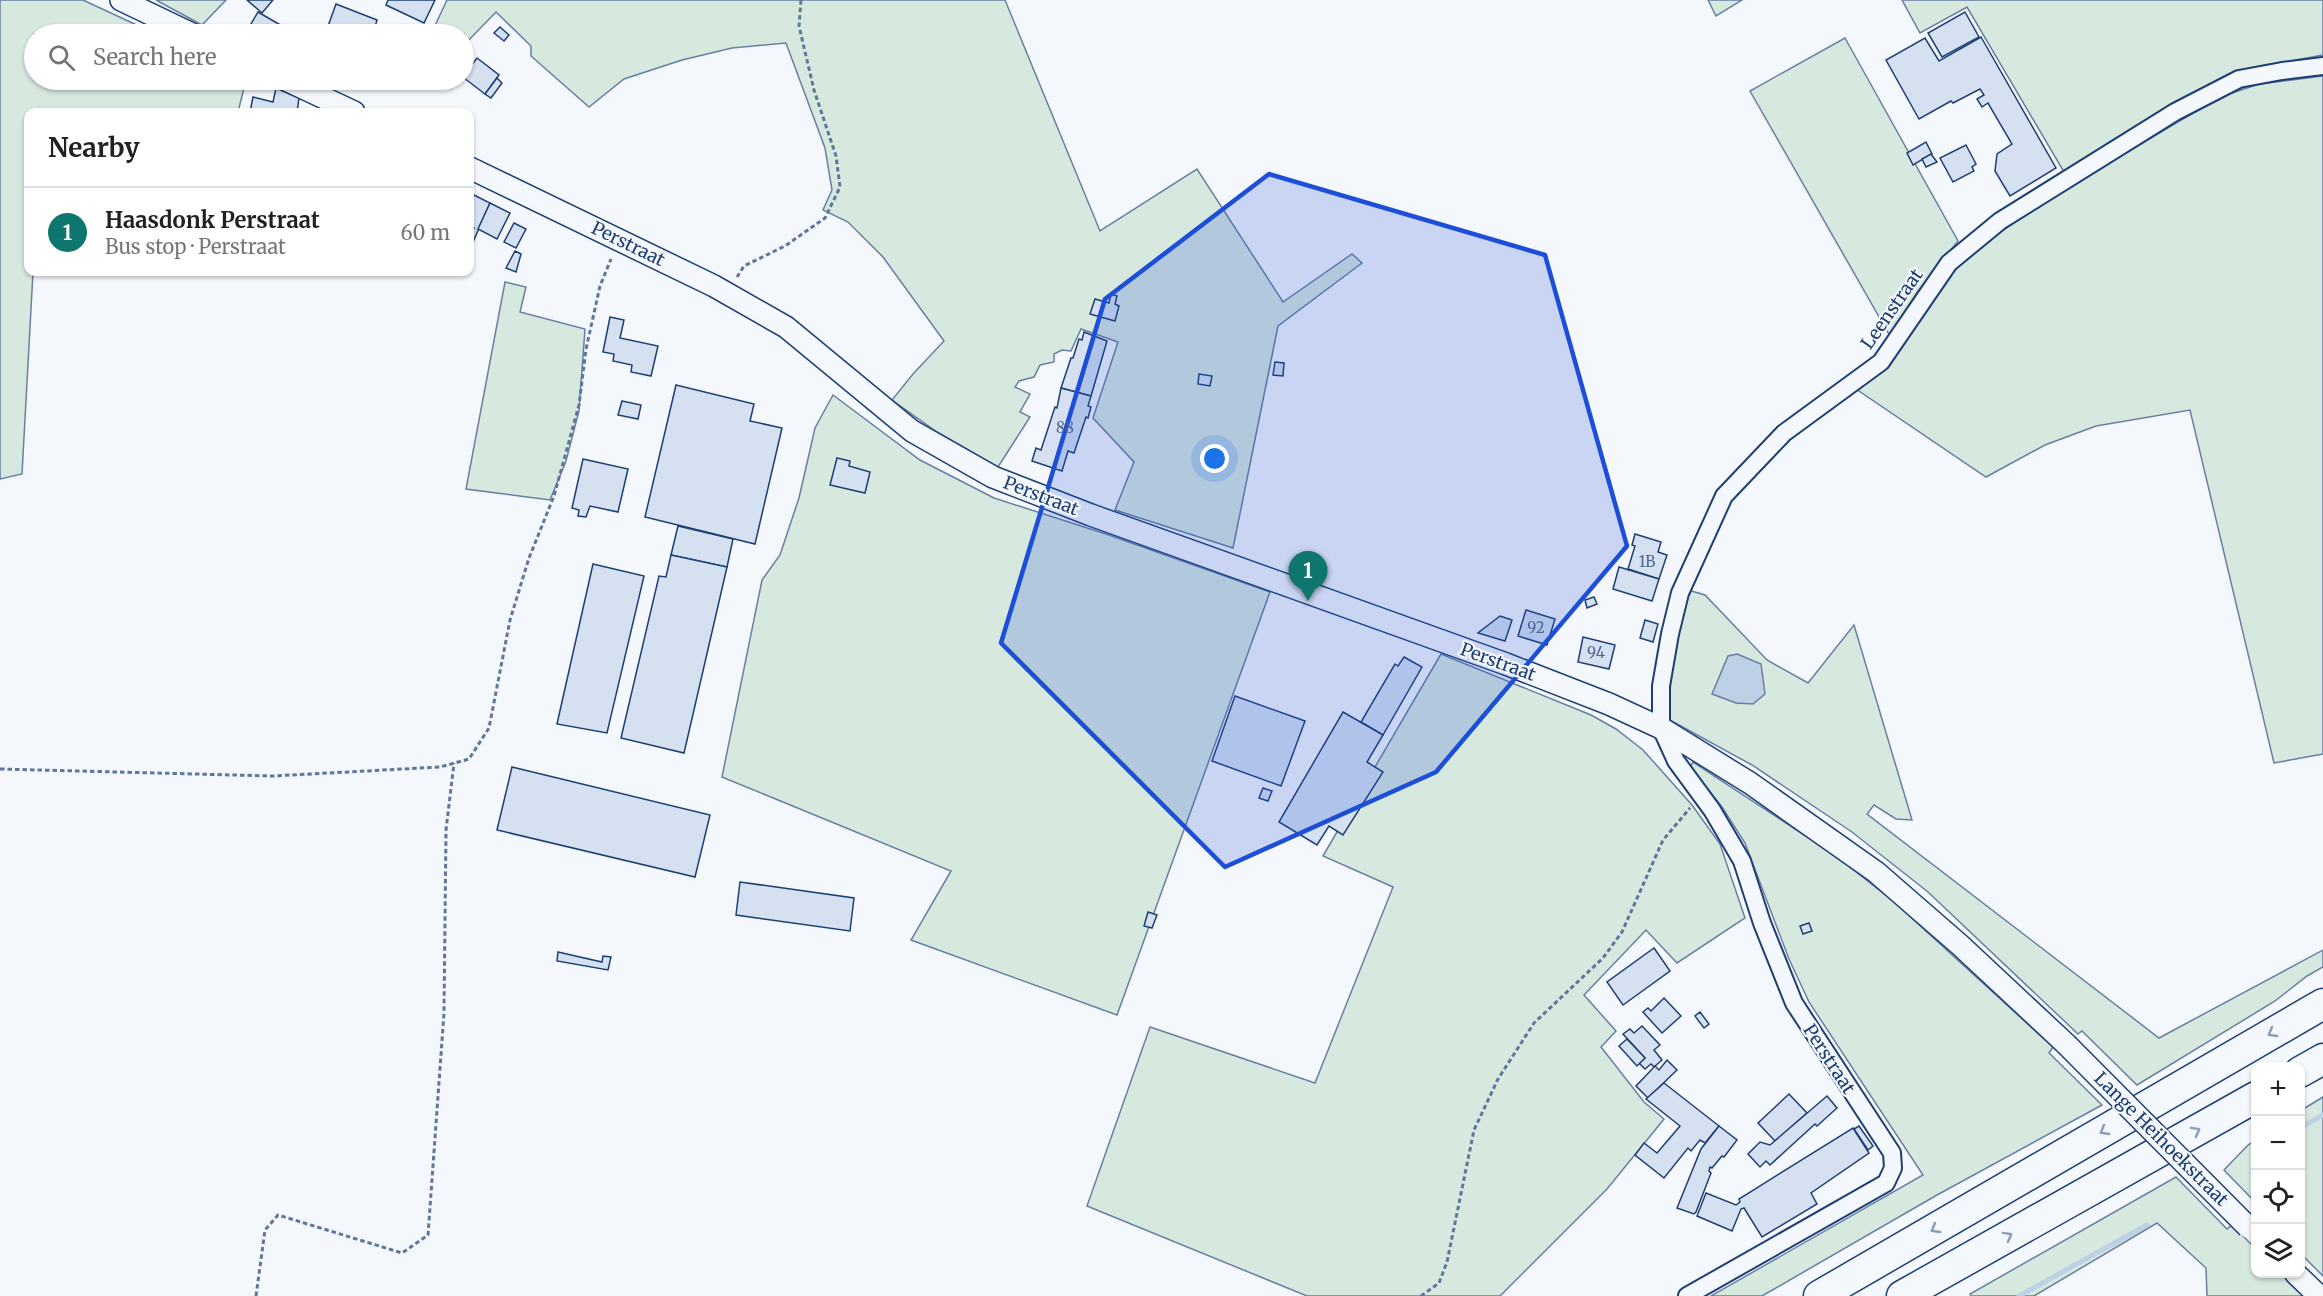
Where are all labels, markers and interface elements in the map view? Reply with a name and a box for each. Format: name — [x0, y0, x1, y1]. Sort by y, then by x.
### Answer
search box — [24, 24, 474, 90]
icon: search — [45, 41, 78, 74]
text: Search here — [93, 43, 216, 71]
text: Nearby — [48, 131, 140, 164]
text: Haasdonk Perstraat — [105, 206, 320, 234]
street label: Perstraat — [588, 216, 669, 271]
text: 1 — [63, 220, 72, 245]
text: 60 m — [400, 220, 450, 245]
text: Bus stop · Perstraat — [105, 234, 286, 259]
street label: Leenstraat — [1856, 264, 1928, 353]
house number: 88 — [1056, 418, 1074, 437]
your location — [1200, 444, 1229, 473]
street label: Perstraat — [1000, 471, 1082, 520]
pin: 1 — [1288, 552, 1328, 601]
house number: 1B — [1639, 552, 1655, 571]
house number: 92 — [1527, 618, 1545, 637]
street label: Perstraat — [1457, 637, 1539, 686]
house number: 94 — [1587, 643, 1605, 662]
street label: Perstraat — [1798, 1019, 1861, 1098]
one-way arrow — [2268, 1026, 2278, 1037]
map controls — [2251, 1062, 2305, 1278]
button: + — [2251, 1062, 2305, 1116]
street label: Lange Heihoekstraat — [2089, 1067, 2233, 1211]
button: − — [2251, 1116, 2305, 1170]
one-way arrow — [2099, 1124, 2110, 1135]
one-way arrow — [2190, 1127, 2200, 1138]
button: locate — [2251, 1170, 2305, 1224]
one-way arrow — [1931, 1222, 1941, 1233]
button: layers — [2251, 1224, 2305, 1278]
one-way arrow — [2002, 1232, 2012, 1244]

